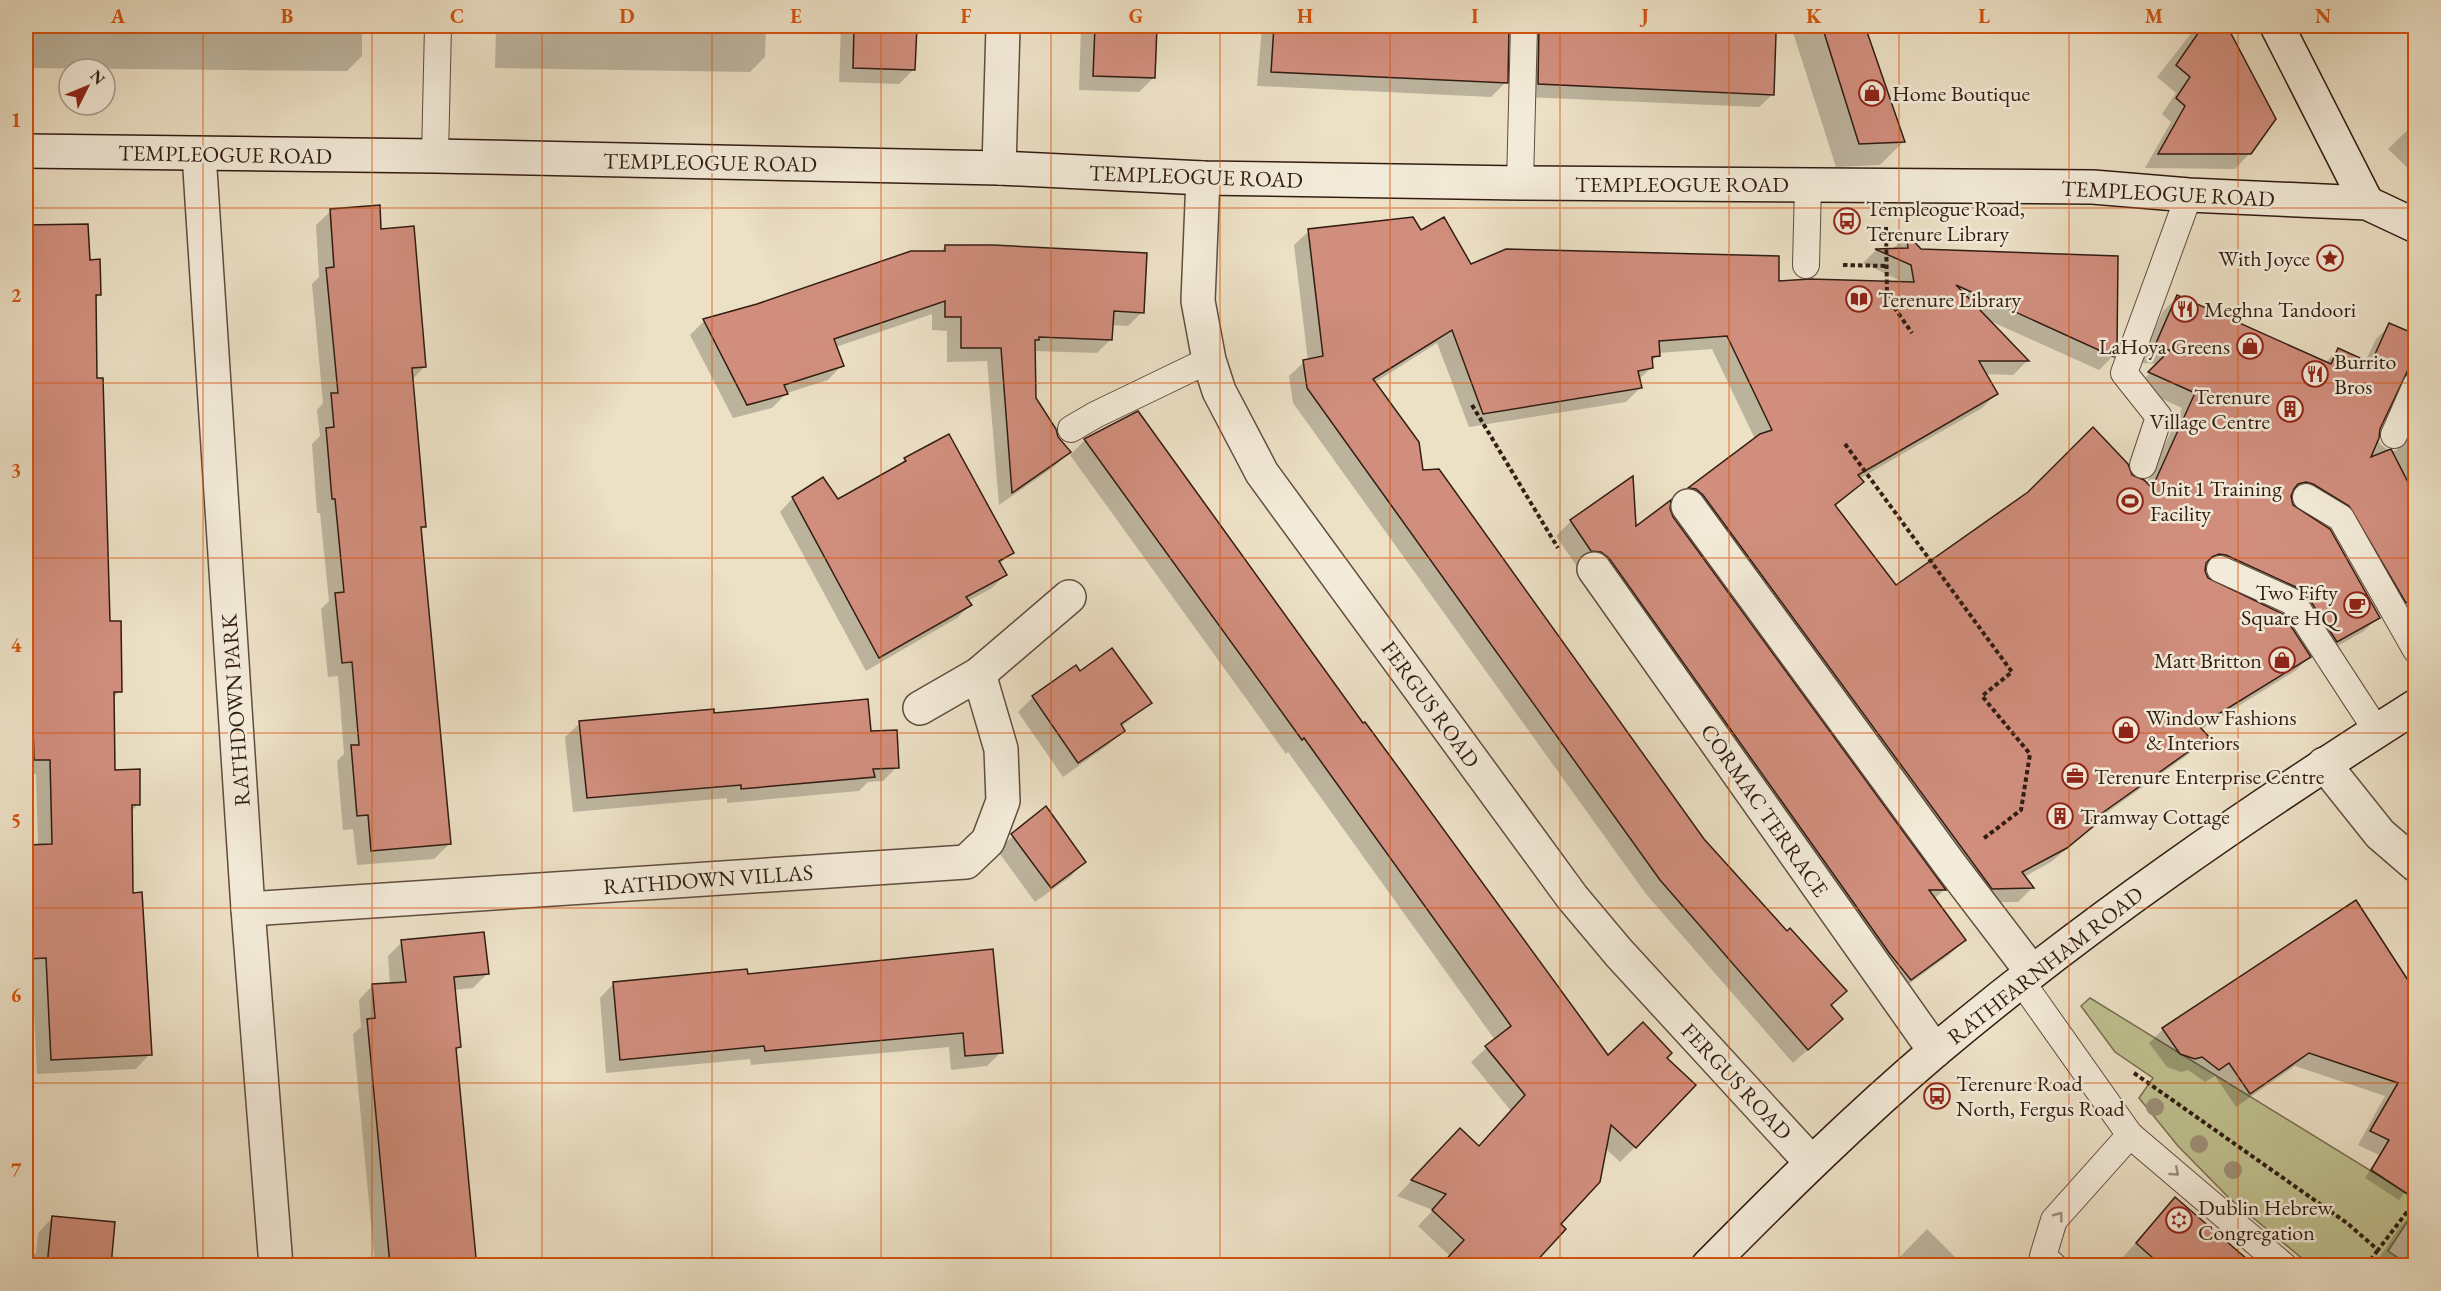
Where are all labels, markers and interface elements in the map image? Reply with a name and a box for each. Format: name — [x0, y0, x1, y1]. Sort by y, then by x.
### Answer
text: A — [110, 3, 126, 29]
text: B — [281, 3, 293, 29]
text: C — [450, 3, 464, 29]
text: D — [619, 3, 635, 29]
text: E — [790, 3, 802, 29]
text: F — [961, 3, 972, 29]
text: G — [1129, 3, 1143, 29]
text: H — [1297, 3, 1313, 29]
text: I — [1471, 3, 1479, 29]
text: J — [1639, 3, 1649, 29]
text: K — [1806, 3, 1822, 29]
text: L — [1978, 3, 1990, 29]
text: M — [2145, 3, 2163, 29]
text: N — [2315, 3, 2331, 29]
north arrow — [57, 57, 117, 117]
text: N — [86, 65, 110, 89]
shop icon: Home Boutique — [1857, 78, 1887, 108]
place label: Home Boutique — [1892, 79, 2031, 108]
text: 1 — [11, 107, 21, 133]
street label: TEMPLEOGUE ROAD — [118, 138, 332, 171]
street label: TEMPLEOGUE ROAD — [603, 146, 817, 179]
street label: TEMPLEOGUE ROAD — [1089, 158, 1303, 195]
street label: TEMPLEOGUE ROAD — [1575, 170, 1789, 199]
street label: TEMPLEOGUE ROAD — [2060, 173, 2276, 214]
place label: Templeogue Road, Terenure Library — [1866, 194, 2025, 248]
bus stop icon: Templeogue Road, Terenure Library — [1832, 206, 1862, 236]
place icon: With Joyce — [2315, 243, 2345, 273]
place label: With Joyce — [2218, 244, 2310, 273]
text: 2 — [11, 282, 22, 308]
library icon: Terenure Library — [1844, 284, 1874, 314]
place label: Terenure Library — [1878, 285, 2022, 314]
restaurant icon: Meghna Tandoori — [2170, 294, 2200, 324]
place label: Meghna Tandoori — [2204, 295, 2356, 324]
shop icon: LaHoya Greens — [2235, 331, 2265, 361]
place label: LaHoya Greens — [2099, 332, 2230, 361]
place label: Burrito Bros — [2334, 347, 2397, 401]
restaurant icon: Burrito Bros — [2300, 359, 2330, 389]
place label: Terenure Village Centre — [2150, 382, 2270, 436]
building icon: Terenure Village Centre — [2275, 394, 2305, 424]
text: 3 — [11, 457, 21, 483]
place label: Unit 1 Training Facility — [2150, 474, 2282, 528]
sports icon: Unit 1 Training Facility — [2115, 486, 2145, 516]
place label: Two Fifty Square HQ — [2241, 578, 2341, 632]
cafe icon: Two Fifty Square HQ — [2342, 590, 2372, 620]
street label: RATHDOWN PARK — [214, 612, 257, 807]
text: 4 — [11, 632, 22, 658]
street label: FERGUS ROAD — [1375, 635, 1486, 773]
shop icon: Matt Britton — [2267, 645, 2297, 675]
place label: Matt Britton — [2154, 646, 2262, 675]
place label: Window Fashions & Interiors — [2146, 703, 2297, 757]
shop icon: Window Fashions & Interiors — [2111, 715, 2141, 745]
street label: CORMAC TERRACE — [1694, 718, 1835, 902]
office icon: Terenure Enterprise Centre — [2060, 761, 2090, 791]
place label: Terenure Enterprise Centre — [2094, 762, 2325, 791]
building icon: Tramway Cottage — [2045, 801, 2075, 831]
place label: Tramway Cottage — [2080, 802, 2230, 831]
text: 5 — [11, 807, 21, 833]
street label: RATHDOWN VILLAS — [602, 858, 814, 901]
street label: RATHFARNHAM ROAD — [1941, 880, 2149, 1051]
text: 6 — [11, 982, 22, 1008]
street label: FERGUS ROAD — [1675, 1017, 1798, 1146]
place label: Terenure Road North, Fergus Road — [1956, 1069, 2125, 1123]
bus stop icon: Terenure Road North, Fergus Road — [1922, 1081, 1952, 1111]
text: 7 — [11, 1157, 22, 1183]
one-way arrow — [2168, 1165, 2179, 1176]
place label: Dublin Hebrew Congregation — [2198, 1193, 2334, 1247]
synagogue icon: Dublin Hebrew Congregation — [2164, 1205, 2194, 1235]
one-way arrow — [2052, 1212, 2063, 1223]

